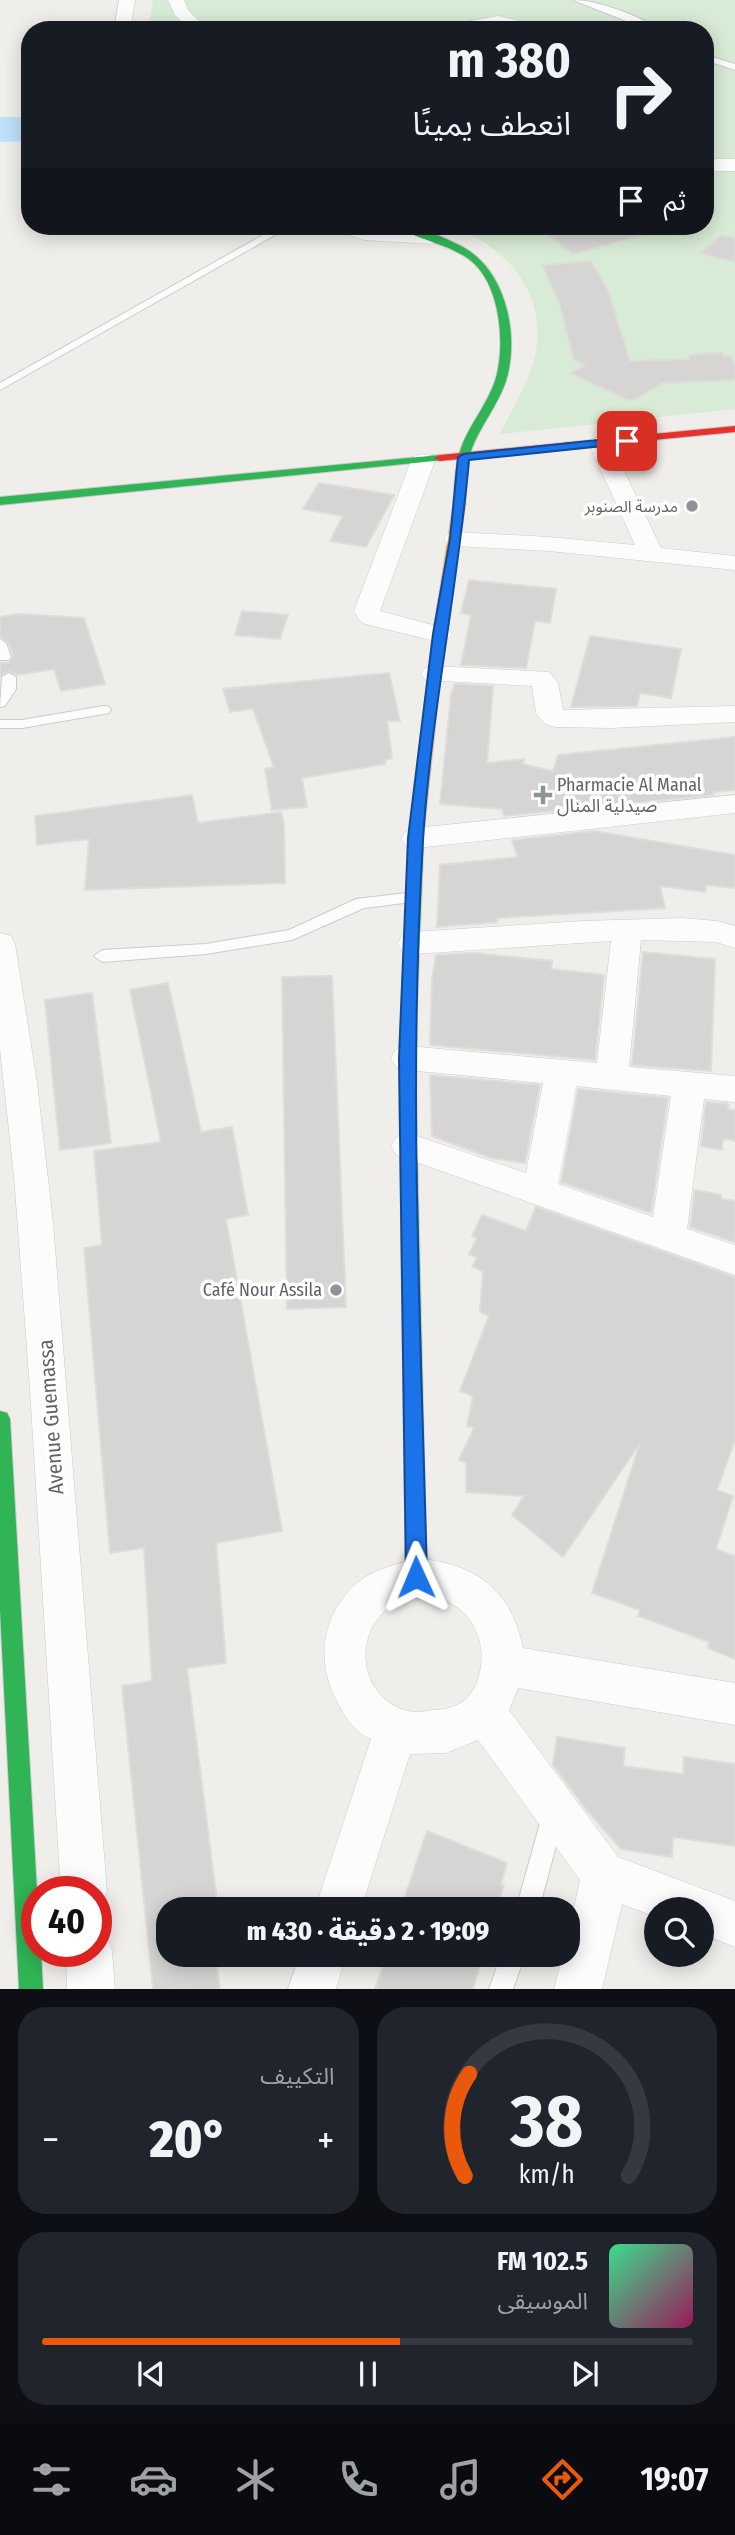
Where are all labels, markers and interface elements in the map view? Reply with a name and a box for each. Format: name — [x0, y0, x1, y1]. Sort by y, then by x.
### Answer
text: 380 m — [448, 31, 571, 90]
icon: right — [595, 49, 686, 140]
text: انعطف يمينًا — [412, 105, 571, 143]
icon: arrive — [612, 182, 650, 220]
text: ثم — [664, 186, 686, 217]
pin — [597, 411, 657, 471]
icon: arrive — [608, 422, 646, 460]
place label: مدرسة الصنوبر — [584, 497, 678, 516]
marker: مدرسة الصنوبر — [684, 498, 700, 514]
place label: Pharmacie Al Manal صيدلية المنال — [557, 774, 702, 817]
marker: Pharmacie Al Manal صيدلية المنال — [535, 787, 551, 803]
place label: Café Nour Assila — [203, 1279, 322, 1301]
marker: Café Nour Assila — [328, 1282, 344, 1298]
street label: Avenue Guemassa — [33, 1338, 69, 1496]
position arrow — [379, 1540, 453, 1614]
speed limit sign: 40 — [21, 1876, 112, 1967]
map controls — [644, 1897, 714, 1967]
button: search — [644, 1897, 714, 1967]
text: 19:09 · 2 دقيقة · 430 m — [247, 1916, 489, 1947]
text: التكييف — [260, 2062, 335, 2090]
text: 38 — [509, 2079, 583, 2166]
text: 20° — [149, 2108, 227, 2171]
text: − — [42, 2117, 59, 2163]
text: + — [317, 2117, 334, 2163]
text: km/h — [519, 2160, 575, 2190]
text: 102.5 FM — [497, 2246, 588, 2277]
text: الموسيقى — [497, 2287, 588, 2315]
icon: previous — [132, 2355, 170, 2393]
icon: pause — [349, 2355, 387, 2393]
icon: next — [566, 2355, 604, 2393]
icon: filters — [27, 2455, 76, 2504]
icon: car — [129, 2455, 178, 2504]
icon: climate — [231, 2455, 280, 2504]
icon: phone — [334, 2455, 383, 2504]
icon: music — [436, 2455, 485, 2504]
icon: directions — [538, 2455, 587, 2504]
text: 19:07 — [640, 2460, 708, 2498]

